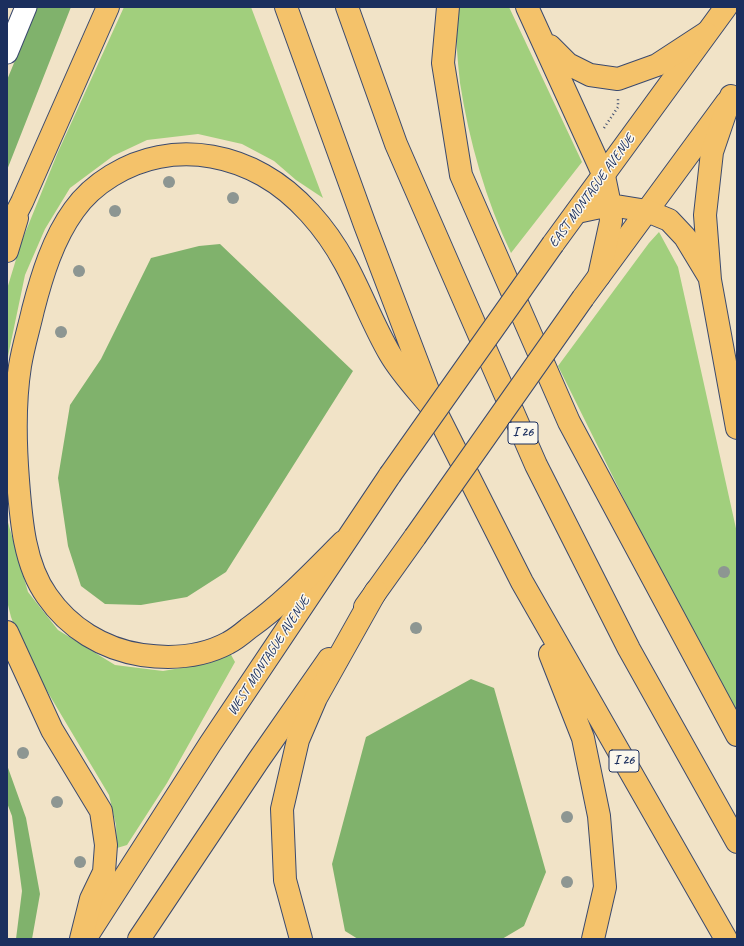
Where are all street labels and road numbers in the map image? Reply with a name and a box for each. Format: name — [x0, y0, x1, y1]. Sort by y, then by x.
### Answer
street label: EAST MONTAGUE AVENUE — [545, 131, 639, 251]
road number: I 26 — [508, 422, 538, 444]
street label: WEST MONTAGUE AVENUE — [224, 593, 314, 719]
road number: I 26 — [609, 750, 639, 772]

